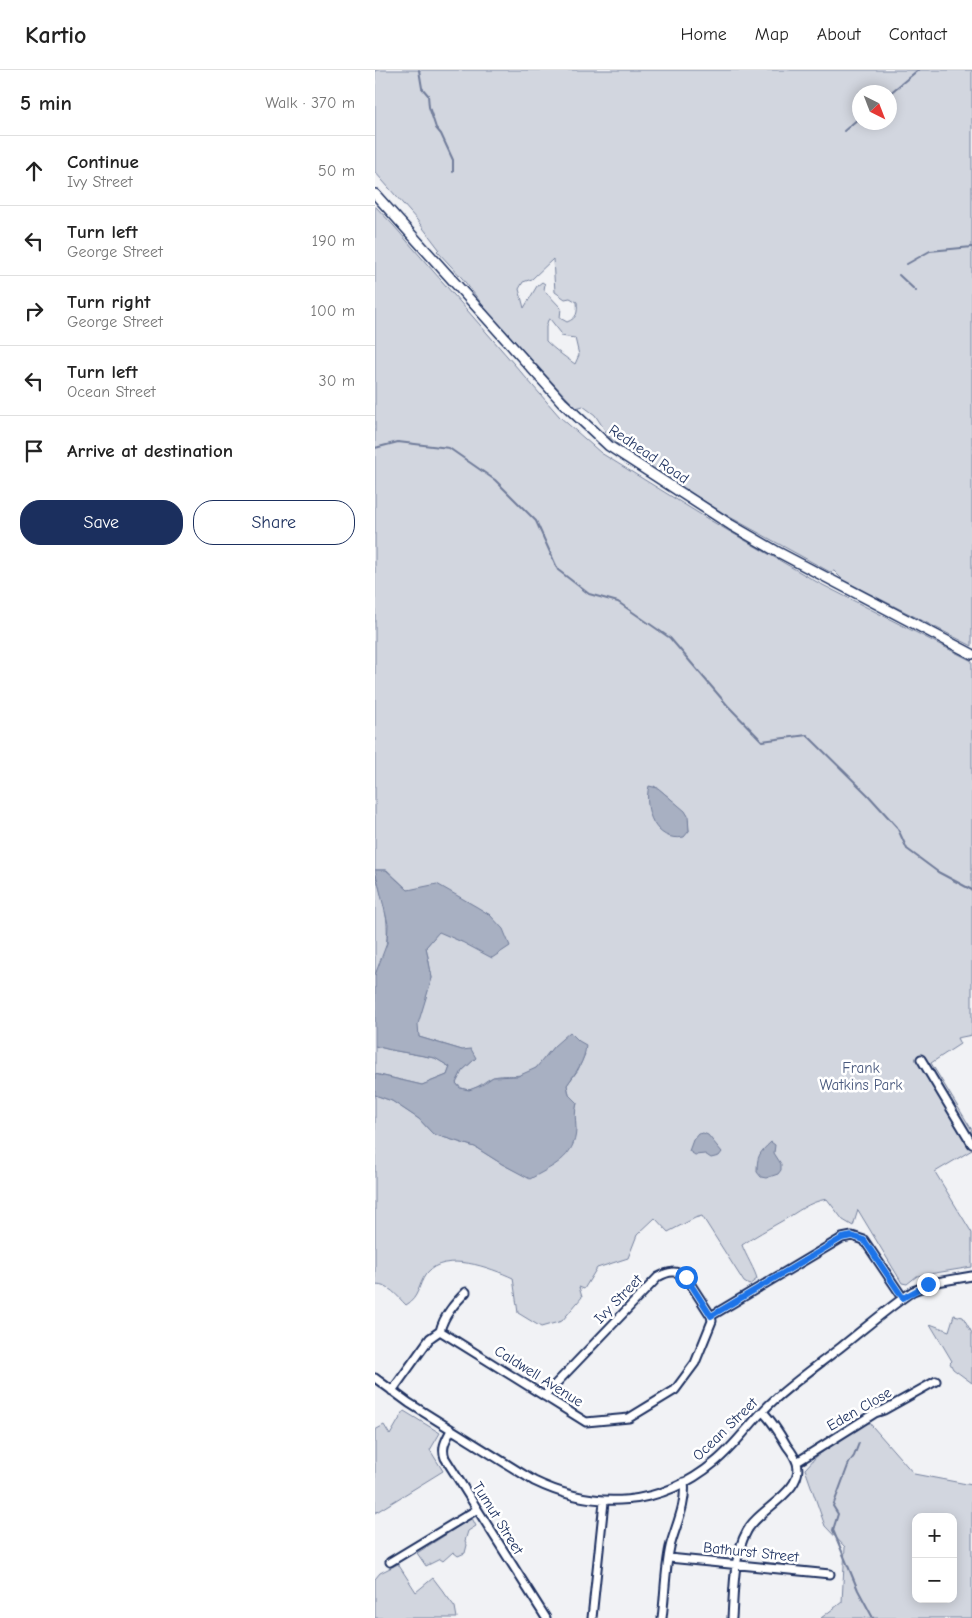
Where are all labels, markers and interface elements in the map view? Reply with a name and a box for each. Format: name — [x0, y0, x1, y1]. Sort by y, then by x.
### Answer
text: Kartio — [25, 21, 87, 49]
text: Home — [680, 24, 727, 45]
text: Map — [755, 24, 789, 45]
text: About — [817, 24, 861, 45]
text: Contact — [889, 24, 947, 45]
north arrow — [852, 85, 897, 130]
text: 5 min — [20, 91, 72, 115]
text: Walk · 370 m — [265, 94, 355, 112]
text: Continue — [67, 151, 139, 173]
icon: ahead — [20, 157, 48, 185]
text: 50 m — [318, 162, 355, 180]
text: Ivy Street — [67, 173, 133, 191]
text: Turn left — [67, 221, 138, 243]
icon: left — [20, 227, 48, 255]
text: 190 m — [312, 232, 355, 250]
text: George Street — [67, 243, 163, 261]
text: Turn right — [67, 291, 151, 313]
icon: right — [20, 297, 48, 325]
text: 100 m — [311, 302, 355, 320]
text: George Street — [67, 313, 163, 331]
text: Turn left — [67, 361, 138, 383]
icon: left — [20, 367, 48, 395]
text: 30 m — [319, 372, 355, 390]
text: Ocean Street — [67, 383, 156, 401]
street label: Redhead Road — [605, 421, 693, 487]
icon: arrive — [20, 437, 48, 465]
text: Arrive at destination — [67, 440, 233, 462]
button: Save — [20, 500, 183, 545]
button: Share — [193, 500, 355, 545]
park label: Frank Watkins Park — [820, 1059, 903, 1094]
route start — [675, 1266, 698, 1289]
street label: Ivy Street — [590, 1270, 646, 1327]
route end — [917, 1273, 940, 1296]
street label: Caldwell Avenue — [491, 1341, 587, 1411]
street label: Eden Close — [823, 1383, 895, 1435]
street label: Ocean Street — [689, 1393, 762, 1464]
street label: Tumut Street — [469, 1478, 528, 1558]
map controls — [912, 1513, 957, 1603]
button: + — [912, 1513, 957, 1558]
street label: Bathurst Street — [702, 1538, 800, 1566]
button: − — [912, 1558, 957, 1603]

